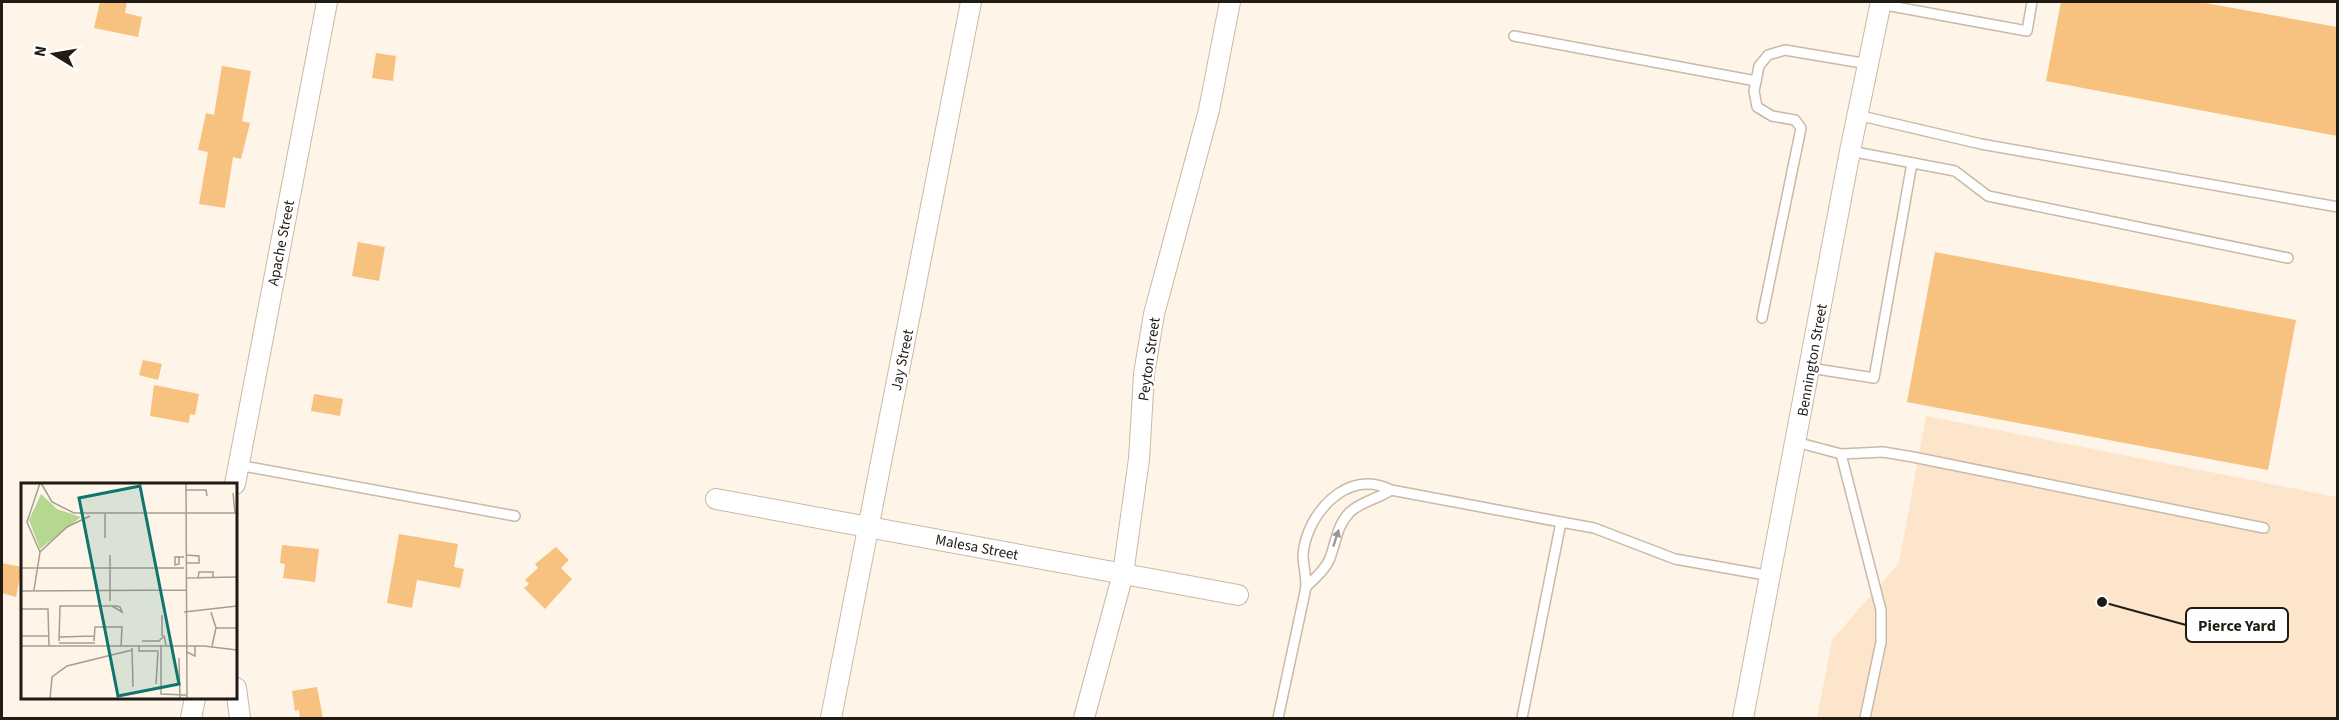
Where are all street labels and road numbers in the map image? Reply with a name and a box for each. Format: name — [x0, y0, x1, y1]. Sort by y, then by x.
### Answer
street label: Apache Street — [263, 198, 300, 288]
street label: Bennington Street — [1792, 302, 1833, 418]
street label: Peyton Street — [1133, 316, 1166, 402]
street label: Jay Street — [886, 327, 919, 393]
street label: Malesa Street — [934, 529, 1020, 566]

